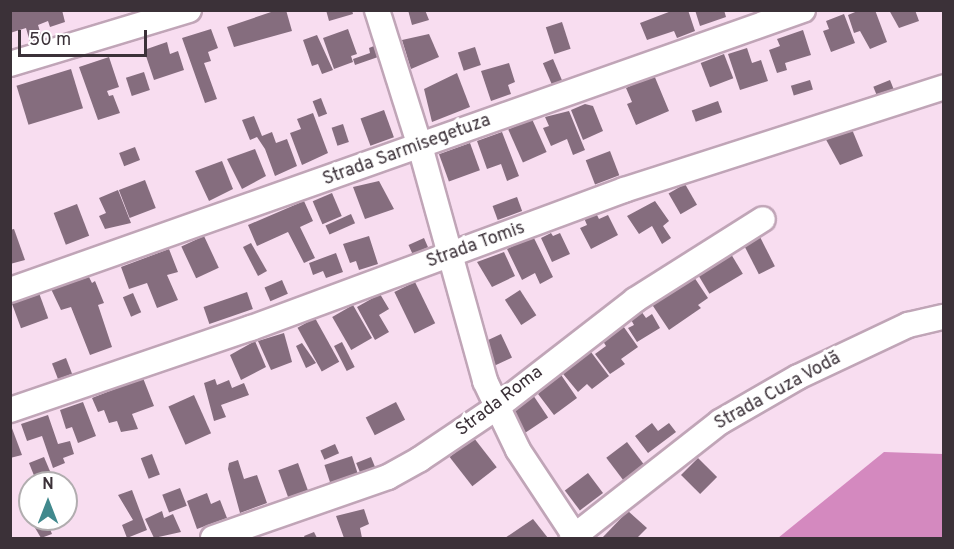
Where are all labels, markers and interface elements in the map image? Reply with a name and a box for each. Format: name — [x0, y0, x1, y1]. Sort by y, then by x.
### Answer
scale bar — [21, 18, 150, 56]
text: 50 m — [29, 29, 71, 52]
street label: Strada Sarmisegetuza — [320, 111, 494, 191]
street label: Strada Tomis — [423, 218, 529, 274]
street label: Strada Cuza Vodă — [711, 348, 845, 436]
street label: Strada Roma — [452, 362, 548, 442]
north arrow — [18, 471, 78, 531]
text: N — [42, 475, 54, 495]

